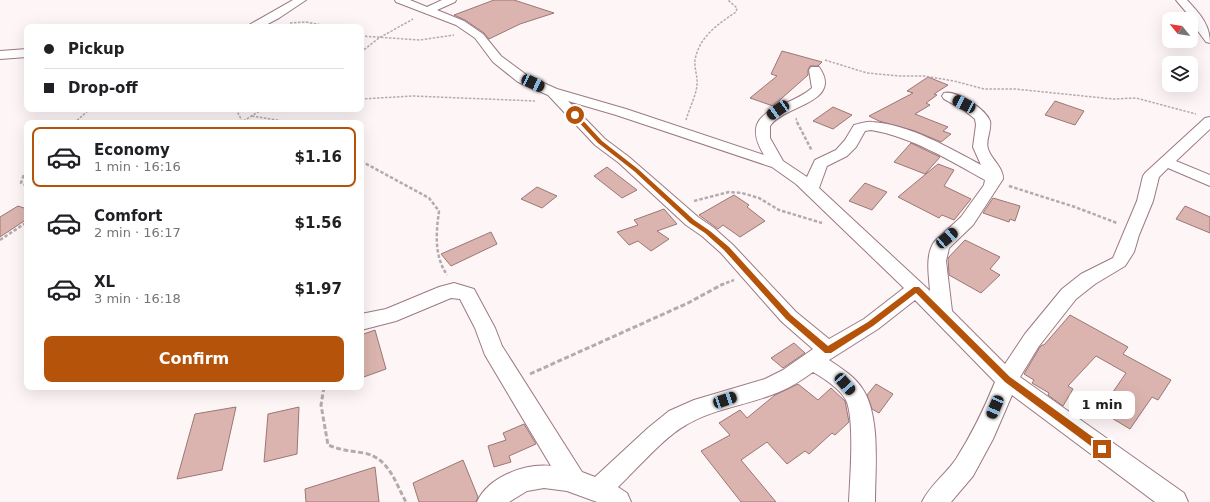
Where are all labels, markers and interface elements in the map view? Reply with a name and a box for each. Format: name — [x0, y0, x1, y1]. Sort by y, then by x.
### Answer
north arrow — [1162, 12, 1198, 48]
map controls — [1162, 12, 1198, 92]
text: Pickup — [68, 40, 124, 58]
button: layers — [1162, 56, 1198, 92]
car — [520, 72, 546, 94]
text: Drop-off — [68, 79, 138, 97]
car — [951, 93, 977, 115]
car — [765, 98, 791, 122]
route start — [566, 106, 584, 124]
icon: car — [46, 139, 82, 175]
text: Economy — [94, 141, 170, 159]
text: $1.16 — [295, 148, 342, 166]
text: 1 min · 16:16 — [94, 159, 181, 174]
icon: car — [46, 205, 82, 241]
text: Comfort — [94, 207, 162, 225]
text: $1.56 — [295, 214, 342, 232]
text: 2 min · 16:17 — [94, 225, 181, 240]
car — [934, 226, 960, 250]
icon: car — [46, 271, 82, 307]
text: XL — [94, 273, 115, 291]
text: $1.97 — [295, 280, 342, 298]
text: 3 min · 16:18 — [94, 291, 181, 306]
button: Confirm — [44, 336, 344, 382]
car — [833, 371, 857, 397]
car — [712, 390, 738, 410]
callout: 1 min — [1069, 391, 1135, 419]
car — [985, 394, 1005, 420]
text: 1 min — [1082, 397, 1122, 412]
route end — [1093, 440, 1111, 458]

